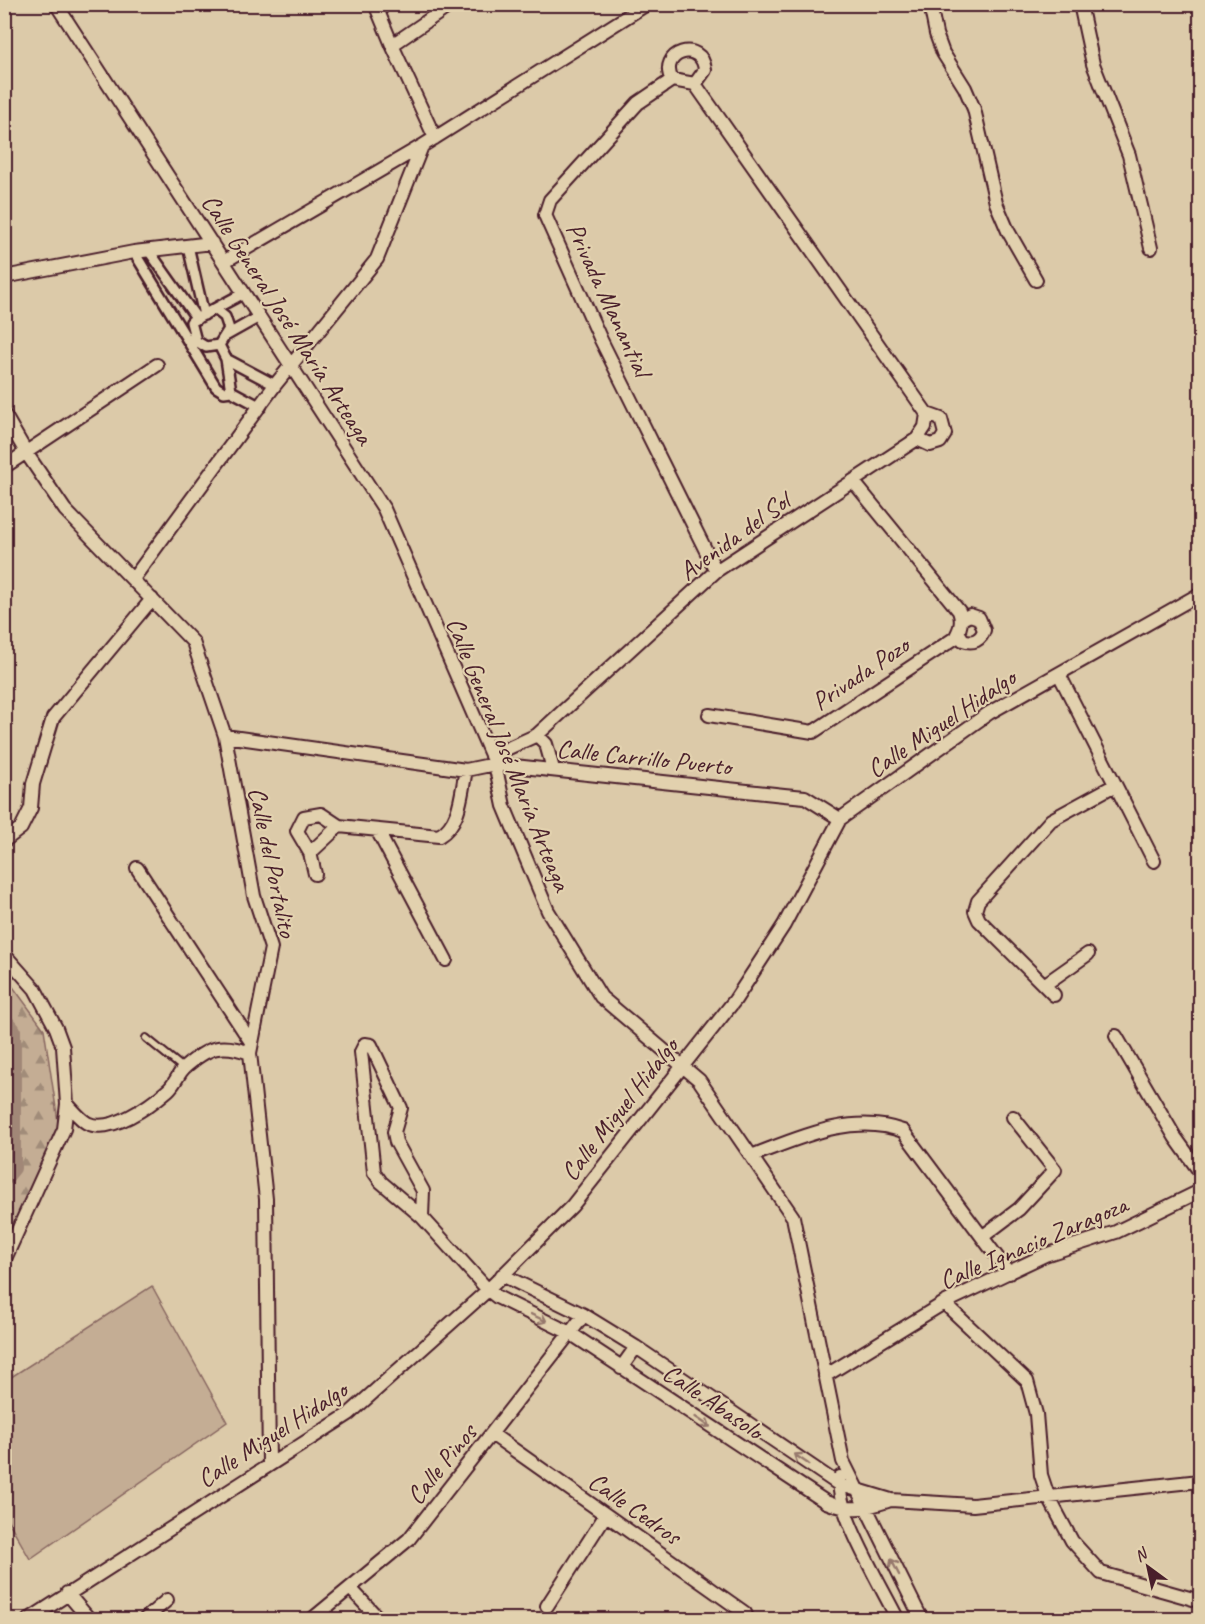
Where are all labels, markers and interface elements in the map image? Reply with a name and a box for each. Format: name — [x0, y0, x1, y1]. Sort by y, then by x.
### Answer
street label: Calle General José María Arteaga — [194, 188, 382, 452]
street label: Privada Manantial — [559, 217, 660, 385]
street label: Avenida del Sol — [672, 482, 800, 588]
street label: Calle General José María Arteaga — [438, 612, 579, 897]
street label: Privada Pozo — [805, 627, 918, 718]
street label: Calle Miguel Hidalgo — [860, 660, 1024, 785]
street label: Calle Carrillo Puerto — [555, 732, 736, 783]
street label: Calle del Portalito — [241, 784, 305, 942]
street label: Calle Miguel Hidalgo — [553, 1029, 687, 1187]
street label: Calle Ignacio Zaragoza — [934, 1187, 1134, 1297]
one-way arrow — [529, 1312, 547, 1324]
street label: Calle Abasolo — [656, 1356, 771, 1448]
street label: Calle Miguel Hidalgo — [191, 1372, 356, 1495]
street label: Calle Pinos — [399, 1416, 485, 1511]
one-way arrow — [694, 1416, 711, 1428]
one-way arrow — [793, 1453, 809, 1465]
street label: Calle Cedros — [582, 1465, 689, 1553]
north arrow — [1118, 1537, 1178, 1597]
text: N — [1131, 1542, 1153, 1566]
one-way arrow — [889, 1559, 901, 1577]

